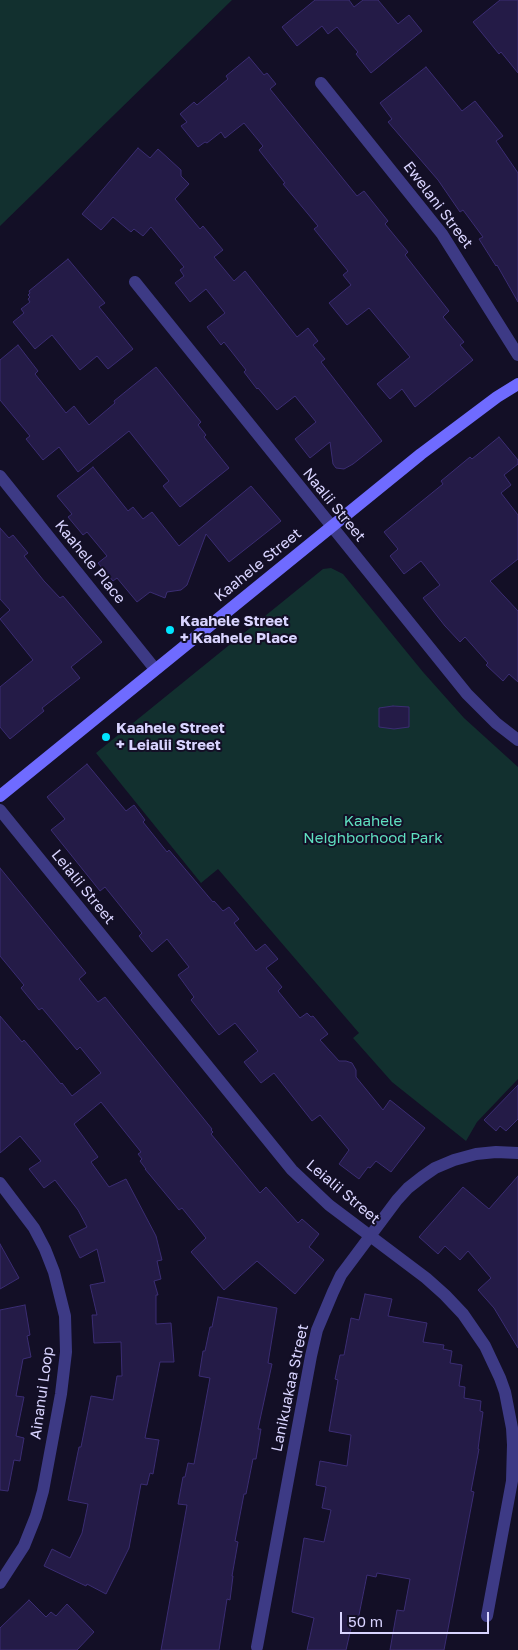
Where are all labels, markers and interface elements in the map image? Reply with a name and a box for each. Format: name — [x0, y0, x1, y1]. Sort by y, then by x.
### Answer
street label: Ewelani Street — [399, 158, 477, 252]
street label: Naalii Street — [299, 465, 369, 545]
street label: Kaahele Place — [51, 517, 129, 607]
street label: Kaahele Street — [211, 524, 305, 606]
place label: Kaahele Street + Kaahele Place — [180, 612, 297, 647]
marker: Kaahele Street + Kaahele Place — [164, 624, 176, 636]
place label: Kaahele Street + Leialii Street — [116, 719, 225, 754]
marker: Kaahele Street + Leialii Street — [100, 731, 112, 743]
park label: Kaahele Neighborhood Park — [303, 812, 443, 847]
street label: Leialii Street — [48, 846, 118, 928]
street label: Leialii Street — [303, 1156, 383, 1228]
street label: Lanikuakaa Street — [268, 1323, 312, 1453]
street label: Ainanui Loop — [27, 1345, 57, 1441]
scale bar — [343, 1602, 492, 1634]
text: 50 m — [348, 1612, 383, 1630]

